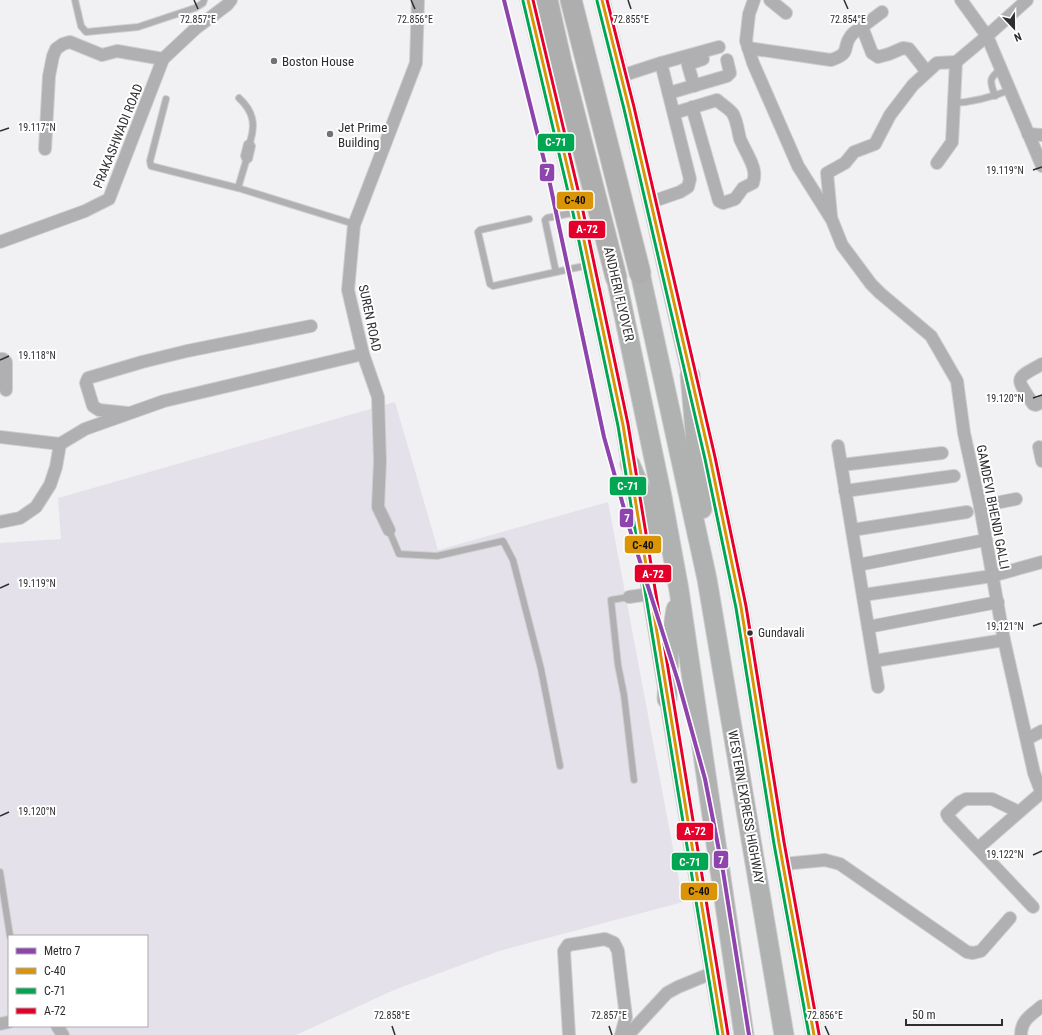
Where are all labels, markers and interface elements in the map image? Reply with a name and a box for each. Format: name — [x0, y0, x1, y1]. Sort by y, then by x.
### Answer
north arrow — [994, 8, 1034, 48]
text: 72.857°E — [180, 14, 216, 25]
text: 72.856°E — [397, 14, 433, 25]
text: 72.855°E — [613, 14, 649, 25]
text: 72.854°E — [830, 14, 866, 25]
text: N — [1012, 30, 1023, 44]
place label: Boston House — [282, 54, 354, 69]
marker: Boston House — [269, 56, 279, 66]
street label: PRAKASHWADI ROAD — [90, 82, 146, 190]
place label: Jet Prime Building — [338, 120, 387, 150]
text: 19.117°N — [18, 122, 56, 133]
marker: Jet Prime Building — [325, 129, 335, 139]
line badge: C-71 — [537, 133, 575, 152]
text: C-71 — [545, 136, 567, 149]
line badge: 7 — [539, 163, 555, 182]
text: 19.119°N — [986, 165, 1024, 176]
text: 7 — [544, 166, 550, 179]
line badge: C-40 — [556, 191, 594, 210]
text: C-40 — [564, 194, 586, 207]
line badge: A-72 — [568, 220, 606, 239]
text: A-72 — [576, 223, 598, 236]
street label: ANDHERI FLYOVER — [601, 245, 637, 343]
street label: SUREN ROAD — [356, 283, 384, 353]
text: 19.118°N — [18, 350, 56, 361]
text: 19.120°N — [986, 393, 1024, 404]
street label: GAMDEVI BHENDI GALLI — [974, 443, 1012, 571]
line badge: C-71 — [609, 476, 647, 496]
text: C-71 — [617, 480, 639, 493]
line badge: 7 — [619, 508, 634, 528]
text: 7 — [624, 512, 630, 525]
line badge: C-40 — [624, 535, 662, 554]
text: C-40 — [632, 539, 654, 552]
line badge: A-72 — [634, 564, 672, 583]
text: A-72 — [642, 568, 664, 581]
text: 19.119°N — [18, 578, 56, 589]
text: 19.121°N — [986, 621, 1024, 632]
place label: Gundavali — [758, 626, 805, 640]
marker: Gundavali — [745, 628, 755, 638]
street label: WESTERN EXPRESS HIGHWAY — [725, 729, 767, 885]
text: 19.120°N — [18, 806, 56, 817]
line badge: A-72 — [676, 822, 714, 841]
text: A-72 — [684, 825, 706, 838]
text: 19.122°N — [986, 849, 1024, 860]
line badge: 7 — [713, 850, 729, 869]
line badge: C-71 — [671, 852, 709, 871]
text: 7 — [718, 854, 724, 867]
text: C-71 — [679, 856, 701, 869]
line badge: C-40 — [680, 882, 718, 901]
text: C-40 — [688, 885, 710, 898]
legend — [8, 935, 148, 1027]
text: Metro 7 — [44, 944, 81, 958]
text: C-40 — [44, 964, 66, 978]
text: C-71 — [44, 984, 66, 998]
scale bar — [906, 1001, 1002, 1027]
text: A-72 — [44, 1004, 66, 1018]
text: 50 m — [912, 1008, 936, 1022]
text: 72.858°E — [374, 1010, 410, 1021]
text: 72.857°E — [591, 1010, 627, 1021]
text: 72.856°E — [807, 1010, 843, 1021]

